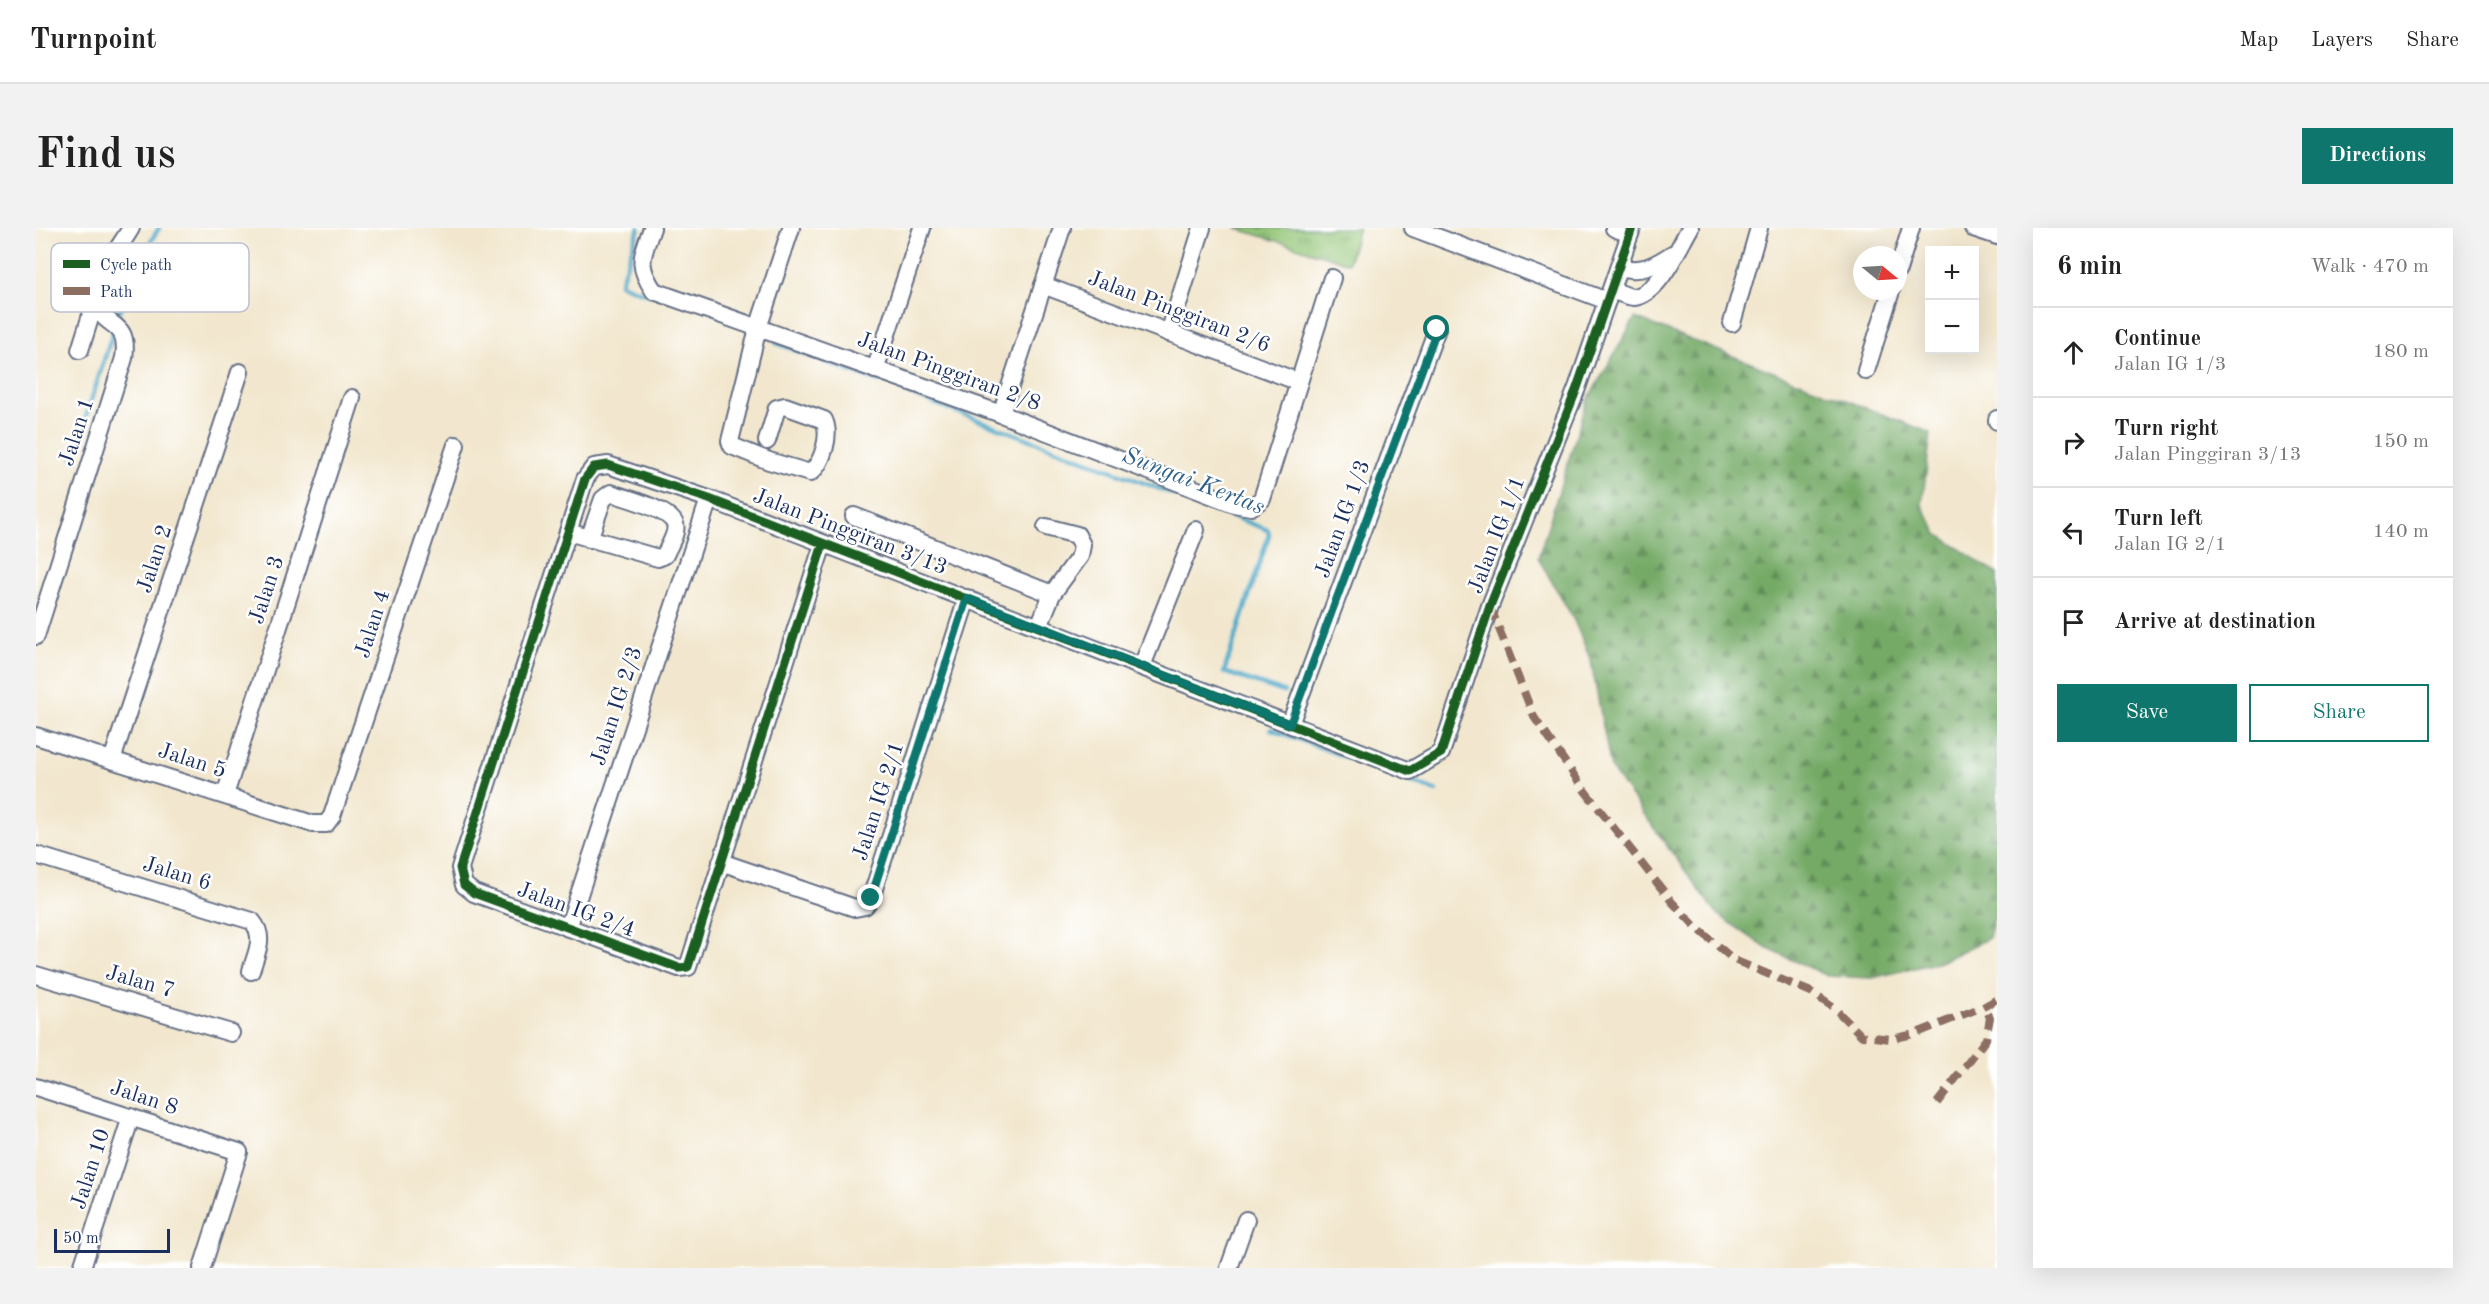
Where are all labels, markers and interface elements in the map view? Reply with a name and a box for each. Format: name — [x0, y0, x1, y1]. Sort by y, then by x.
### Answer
text: Turnpoint — [30, 27, 157, 55]
text: Map — [2239, 30, 2278, 51]
text: Layers — [2311, 30, 2373, 51]
text: Share — [2406, 30, 2459, 51]
button: Directions — [2302, 128, 2453, 184]
text: Find us — [36, 135, 175, 177]
legend — [51, 243, 249, 312]
north arrow — [1853, 246, 1907, 300]
map controls — [1925, 246, 1979, 354]
button: + — [1925, 246, 1979, 300]
text: 6 min — [2057, 254, 2122, 280]
text: Walk · 470 m — [2310, 257, 2429, 277]
text: Cycle path — [100, 258, 172, 274]
street label: Jalan Pinggiran 2/6 — [1085, 267, 1273, 357]
text: Path — [100, 285, 133, 301]
button: − — [1925, 300, 1979, 354]
route start — [1423, 315, 1449, 341]
text: Continue — [2114, 328, 2201, 350]
street label: Jalan Pinggiran 2/8 — [854, 329, 1044, 415]
icon: ahead — [2057, 336, 2090, 369]
text: 180 m — [2373, 342, 2429, 362]
text: Jalan IG 1/3 — [2114, 355, 2226, 375]
street label: Jalan 1 — [56, 395, 98, 469]
text: Turn right — [2114, 418, 2218, 440]
icon: right — [2057, 426, 2090, 459]
text: 150 m — [2373, 432, 2429, 452]
water label: Sungai Kertas — [1118, 444, 1268, 520]
text: Jalan Pinggiran 3/13 — [2114, 445, 2301, 465]
street label: Jalan IG 1/3 — [1312, 457, 1374, 581]
street label: Jalan IG 1/1 — [1465, 473, 1529, 597]
street label: Jalan Pinggiran 3/13 — [750, 485, 950, 579]
text: Turn left — [2114, 508, 2203, 530]
icon: left — [2057, 516, 2090, 549]
street label: Jalan 2 — [134, 522, 176, 596]
text: 140 m — [2373, 522, 2429, 542]
text: Jalan IG 2/1 — [2114, 535, 2226, 555]
street label: Jalan 3 — [246, 553, 288, 627]
street label: Jalan 4 — [352, 587, 394, 661]
icon: arrive — [2057, 606, 2090, 639]
text: Arrive at destination — [2114, 611, 2316, 633]
street label: Jalan IG 2/3 — [587, 644, 647, 768]
button: Save — [2057, 684, 2237, 742]
button: Share — [2249, 684, 2429, 742]
street label: Jalan IG 2/1 — [849, 739, 909, 863]
street label: Jalan 5 — [155, 740, 229, 782]
street label: Jalan 6 — [140, 853, 214, 895]
street label: Jalan IG 2/4 — [514, 879, 638, 941]
route end — [857, 884, 883, 910]
street label: Jalan 7 — [103, 962, 177, 1002]
street label: Jalan 8 — [107, 1077, 181, 1119]
street label: Jalan 10 — [68, 1126, 114, 1212]
scale bar — [54, 1226, 170, 1254]
text: 50 m — [63, 1231, 99, 1247]

